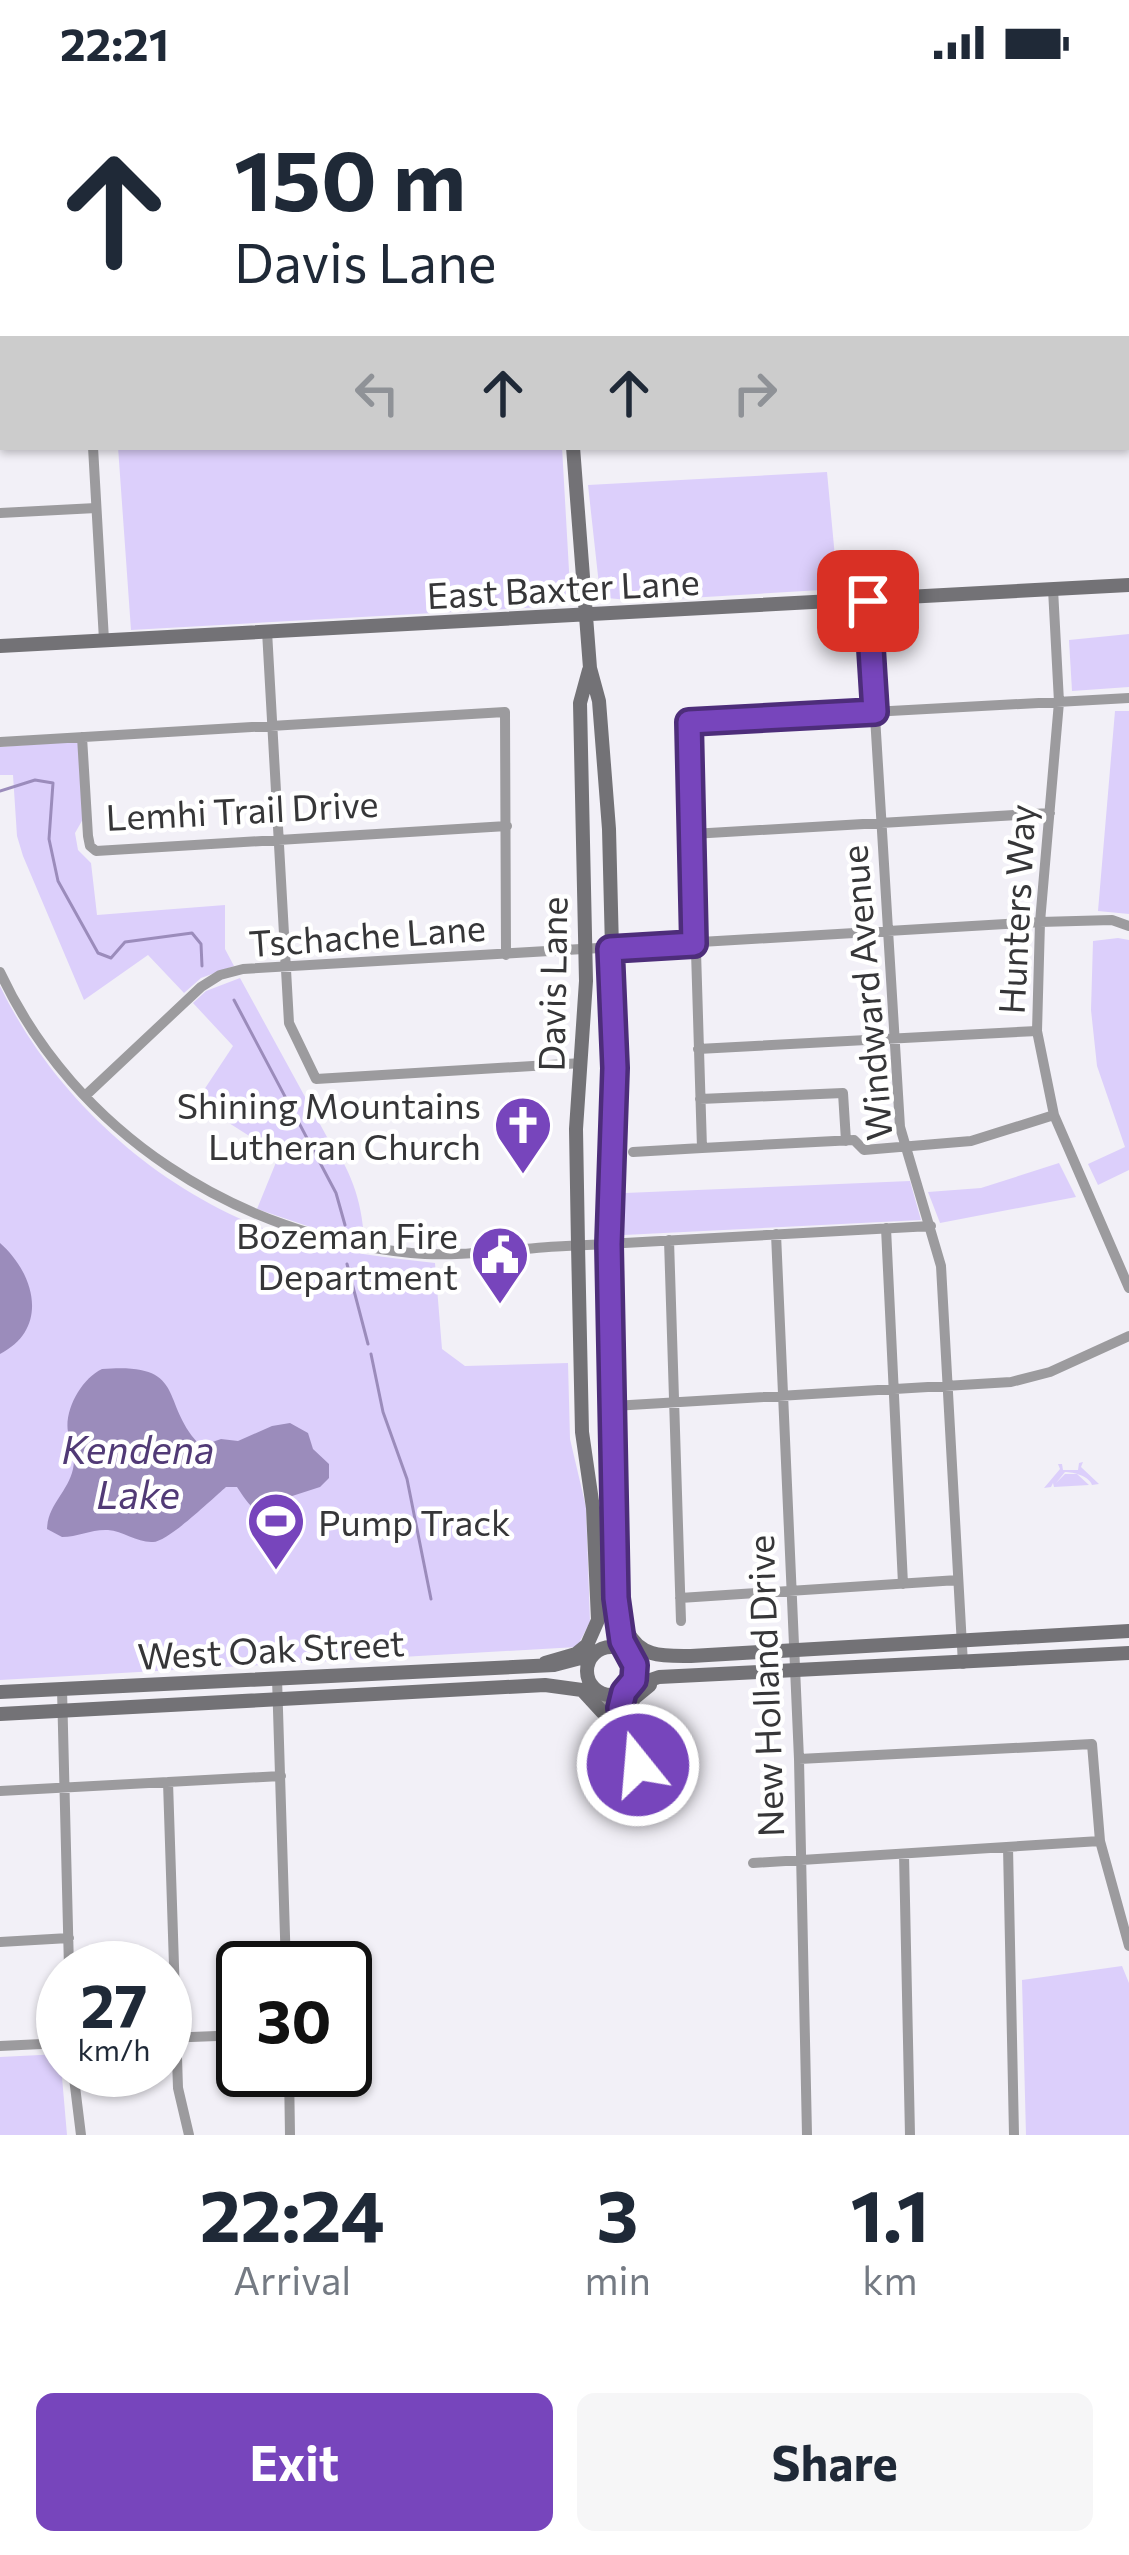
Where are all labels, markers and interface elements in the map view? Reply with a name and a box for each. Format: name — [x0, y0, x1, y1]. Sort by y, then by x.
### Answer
text: 22:21 — [60, 15, 169, 70]
text: 150 m — [234, 126, 466, 228]
icon: ahead — [36, 132, 192, 288]
text: Davis Lane — [234, 228, 496, 294]
icon: left — [344, 360, 410, 426]
icon: ahead — [470, 360, 536, 426]
icon: ahead — [596, 360, 662, 426]
icon: right — [722, 360, 788, 426]
pin — [817, 550, 919, 652]
street label: East Baxter Lane — [425, 558, 701, 616]
icon: arrive — [835, 568, 901, 634]
street label: Lemhi Trail Drive — [105, 780, 379, 838]
street label: Hunters Way — [988, 803, 1042, 1015]
street label: Windward Avenue — [830, 844, 900, 1142]
street label: Davis Lane — [527, 896, 575, 1072]
street label: Tschache Lane — [247, 904, 487, 964]
place label: Shining Mountains Lutheran Church — [177, 1082, 481, 1167]
church icon: Shining Mountains Lutheran Church — [492, 1094, 554, 1176]
place label: Bozeman Fire Department — [236, 1212, 458, 1297]
public building icon: Bozeman Fire Department — [469, 1224, 531, 1306]
water label: Kendena Lake — [61, 1424, 215, 1517]
sports icon: Pump Track — [245, 1490, 307, 1572]
place label: Pump Track — [318, 1499, 511, 1543]
street label: New Holland Drive — [737, 1534, 791, 1838]
street label: West Oak Street — [136, 1619, 406, 1677]
position arrow — [575, 1702, 701, 1828]
speed limit sign: 30 — [216, 1941, 372, 2097]
text: 27 — [81, 1967, 147, 2040]
text: km/h — [78, 2030, 150, 2067]
text: 22:24 — [200, 2169, 385, 2257]
text: 3 — [597, 2169, 639, 2257]
text: 1.1 — [850, 2169, 929, 2257]
text: Arrival — [233, 2255, 351, 2303]
text: min — [584, 2255, 651, 2303]
text: km — [862, 2255, 917, 2303]
button: Exit — [36, 2393, 553, 2531]
button: Share — [577, 2393, 1093, 2531]

